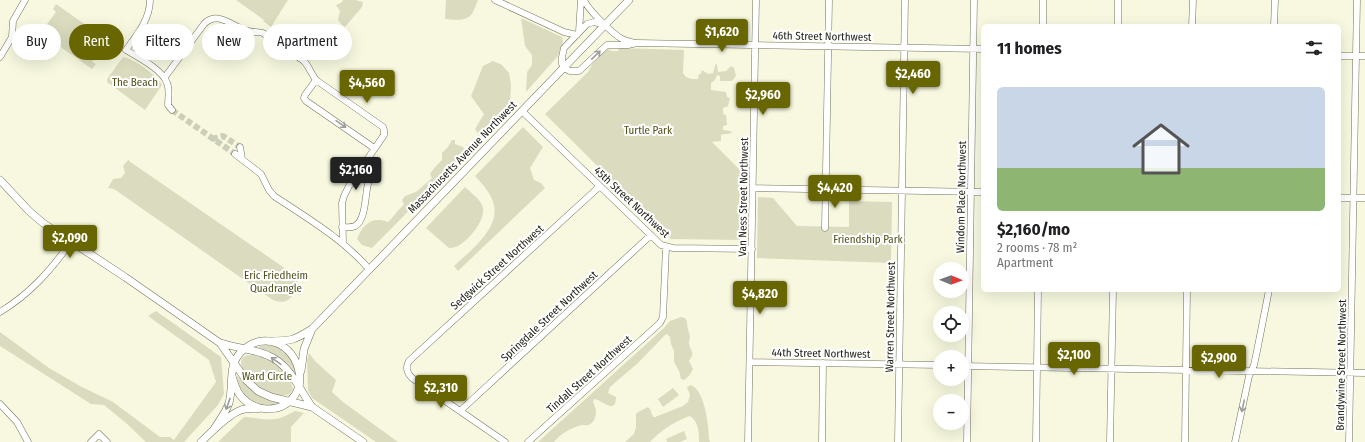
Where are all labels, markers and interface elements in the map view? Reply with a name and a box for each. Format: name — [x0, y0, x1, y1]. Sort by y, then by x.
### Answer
pin: $1,620 — [689, 19, 755, 53]
chip: Buy — [12, 24, 61, 60]
chip: Rent — [69, 24, 124, 60]
chip: Filters — [132, 24, 194, 60]
chip: New — [202, 24, 255, 60]
chip: Apartment — [263, 24, 352, 60]
text: $1,620 — [705, 24, 739, 39]
street label: 46th Street Northwest — [772, 29, 872, 44]
icon: filters — [1303, 37, 1325, 59]
text: 11 homes — [997, 38, 1062, 59]
one-way arrow — [591, 50, 601, 60]
pin: $2,460 — [880, 61, 946, 95]
text: $2,460 — [895, 66, 931, 81]
pin: $4,560 — [334, 70, 400, 104]
text: $4,560 — [349, 75, 385, 90]
park label: The Beach — [112, 76, 158, 89]
pin: $2,960 — [730, 82, 796, 116]
text: $2,960 — [745, 87, 781, 102]
street label: Massachusetts Avenue Northwest — [405, 98, 520, 216]
icon: home — [1125, 113, 1197, 185]
one-way arrow — [335, 120, 346, 128]
park label: Turtle Park — [624, 124, 673, 137]
street label: Van Ness Street Northwest — [736, 137, 751, 257]
street label: Windom Place Northwest — [954, 140, 969, 253]
pin: $2,160 — [323, 157, 389, 191]
text: $2,160 — [339, 162, 373, 177]
street label: 45th Street Northwest — [591, 164, 672, 241]
pin: $4,420 — [802, 175, 868, 209]
text: $4,420 — [817, 180, 853, 195]
text: $2,160/mo — [997, 219, 1070, 240]
street label: Sedgwick Street Northwest — [448, 222, 547, 313]
pin: $2,090 — [37, 225, 103, 259]
text: $2,090 — [52, 230, 88, 245]
park label: Friendship Park — [833, 233, 904, 246]
text: 2 rooms · 78 m² — [997, 240, 1077, 255]
text: Apartment — [997, 255, 1053, 270]
street label: Warren Street Northwest — [883, 261, 898, 372]
north arrow — [933, 262, 969, 298]
map controls — [933, 262, 969, 430]
street label: Springdale Street Northwest — [498, 268, 601, 364]
park label: Eric Friedheim Quadrangle — [244, 269, 308, 295]
pin: $4,820 — [727, 281, 793, 315]
text: $4,820 — [742, 286, 778, 301]
street label: Brandywine Street Northwest — [1334, 299, 1349, 431]
button: locate — [933, 306, 969, 342]
street label: Tindall Street Northwest — [544, 333, 635, 416]
pin: $2,100 — [1041, 342, 1107, 376]
pin: $2,900 — [1186, 345, 1252, 379]
street label: 44th Street Northwest — [771, 346, 871, 361]
text: $2,100 — [1057, 347, 1091, 362]
button: + — [933, 350, 969, 386]
text: $2,900 — [1201, 350, 1237, 365]
one-way arrow — [271, 357, 282, 365]
park label: Ward Circle — [242, 370, 292, 383]
pin: $2,310 — [408, 375, 474, 409]
text: $2,310 — [424, 380, 458, 395]
button: − — [933, 394, 969, 430]
one-way arrow — [224, 398, 231, 411]
one-way arrow — [1239, 399, 1247, 412]

